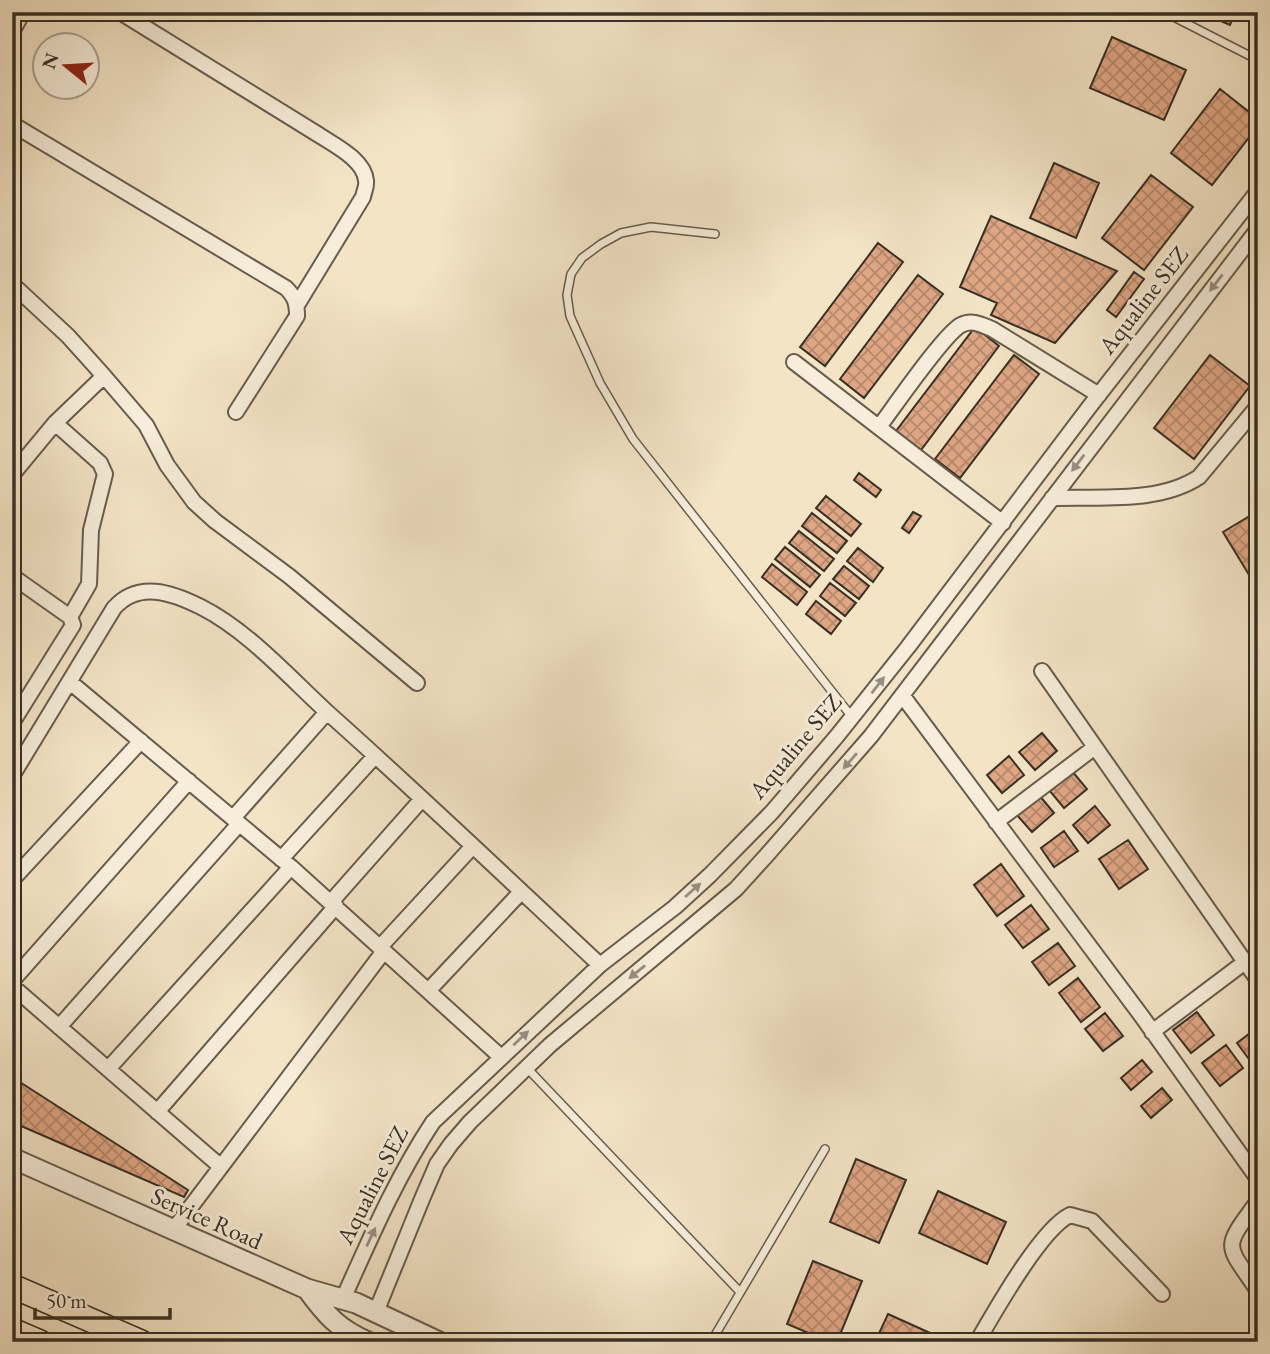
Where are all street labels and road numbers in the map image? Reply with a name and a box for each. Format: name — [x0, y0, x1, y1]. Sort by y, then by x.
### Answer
street label: Aqualine SEZ — [1090, 239, 1195, 361]
street label: Aqualine SEZ — [741, 686, 849, 806]
street label: Aqualine SEZ — [328, 1120, 415, 1250]
street label: Service Road — [147, 1180, 268, 1257]

